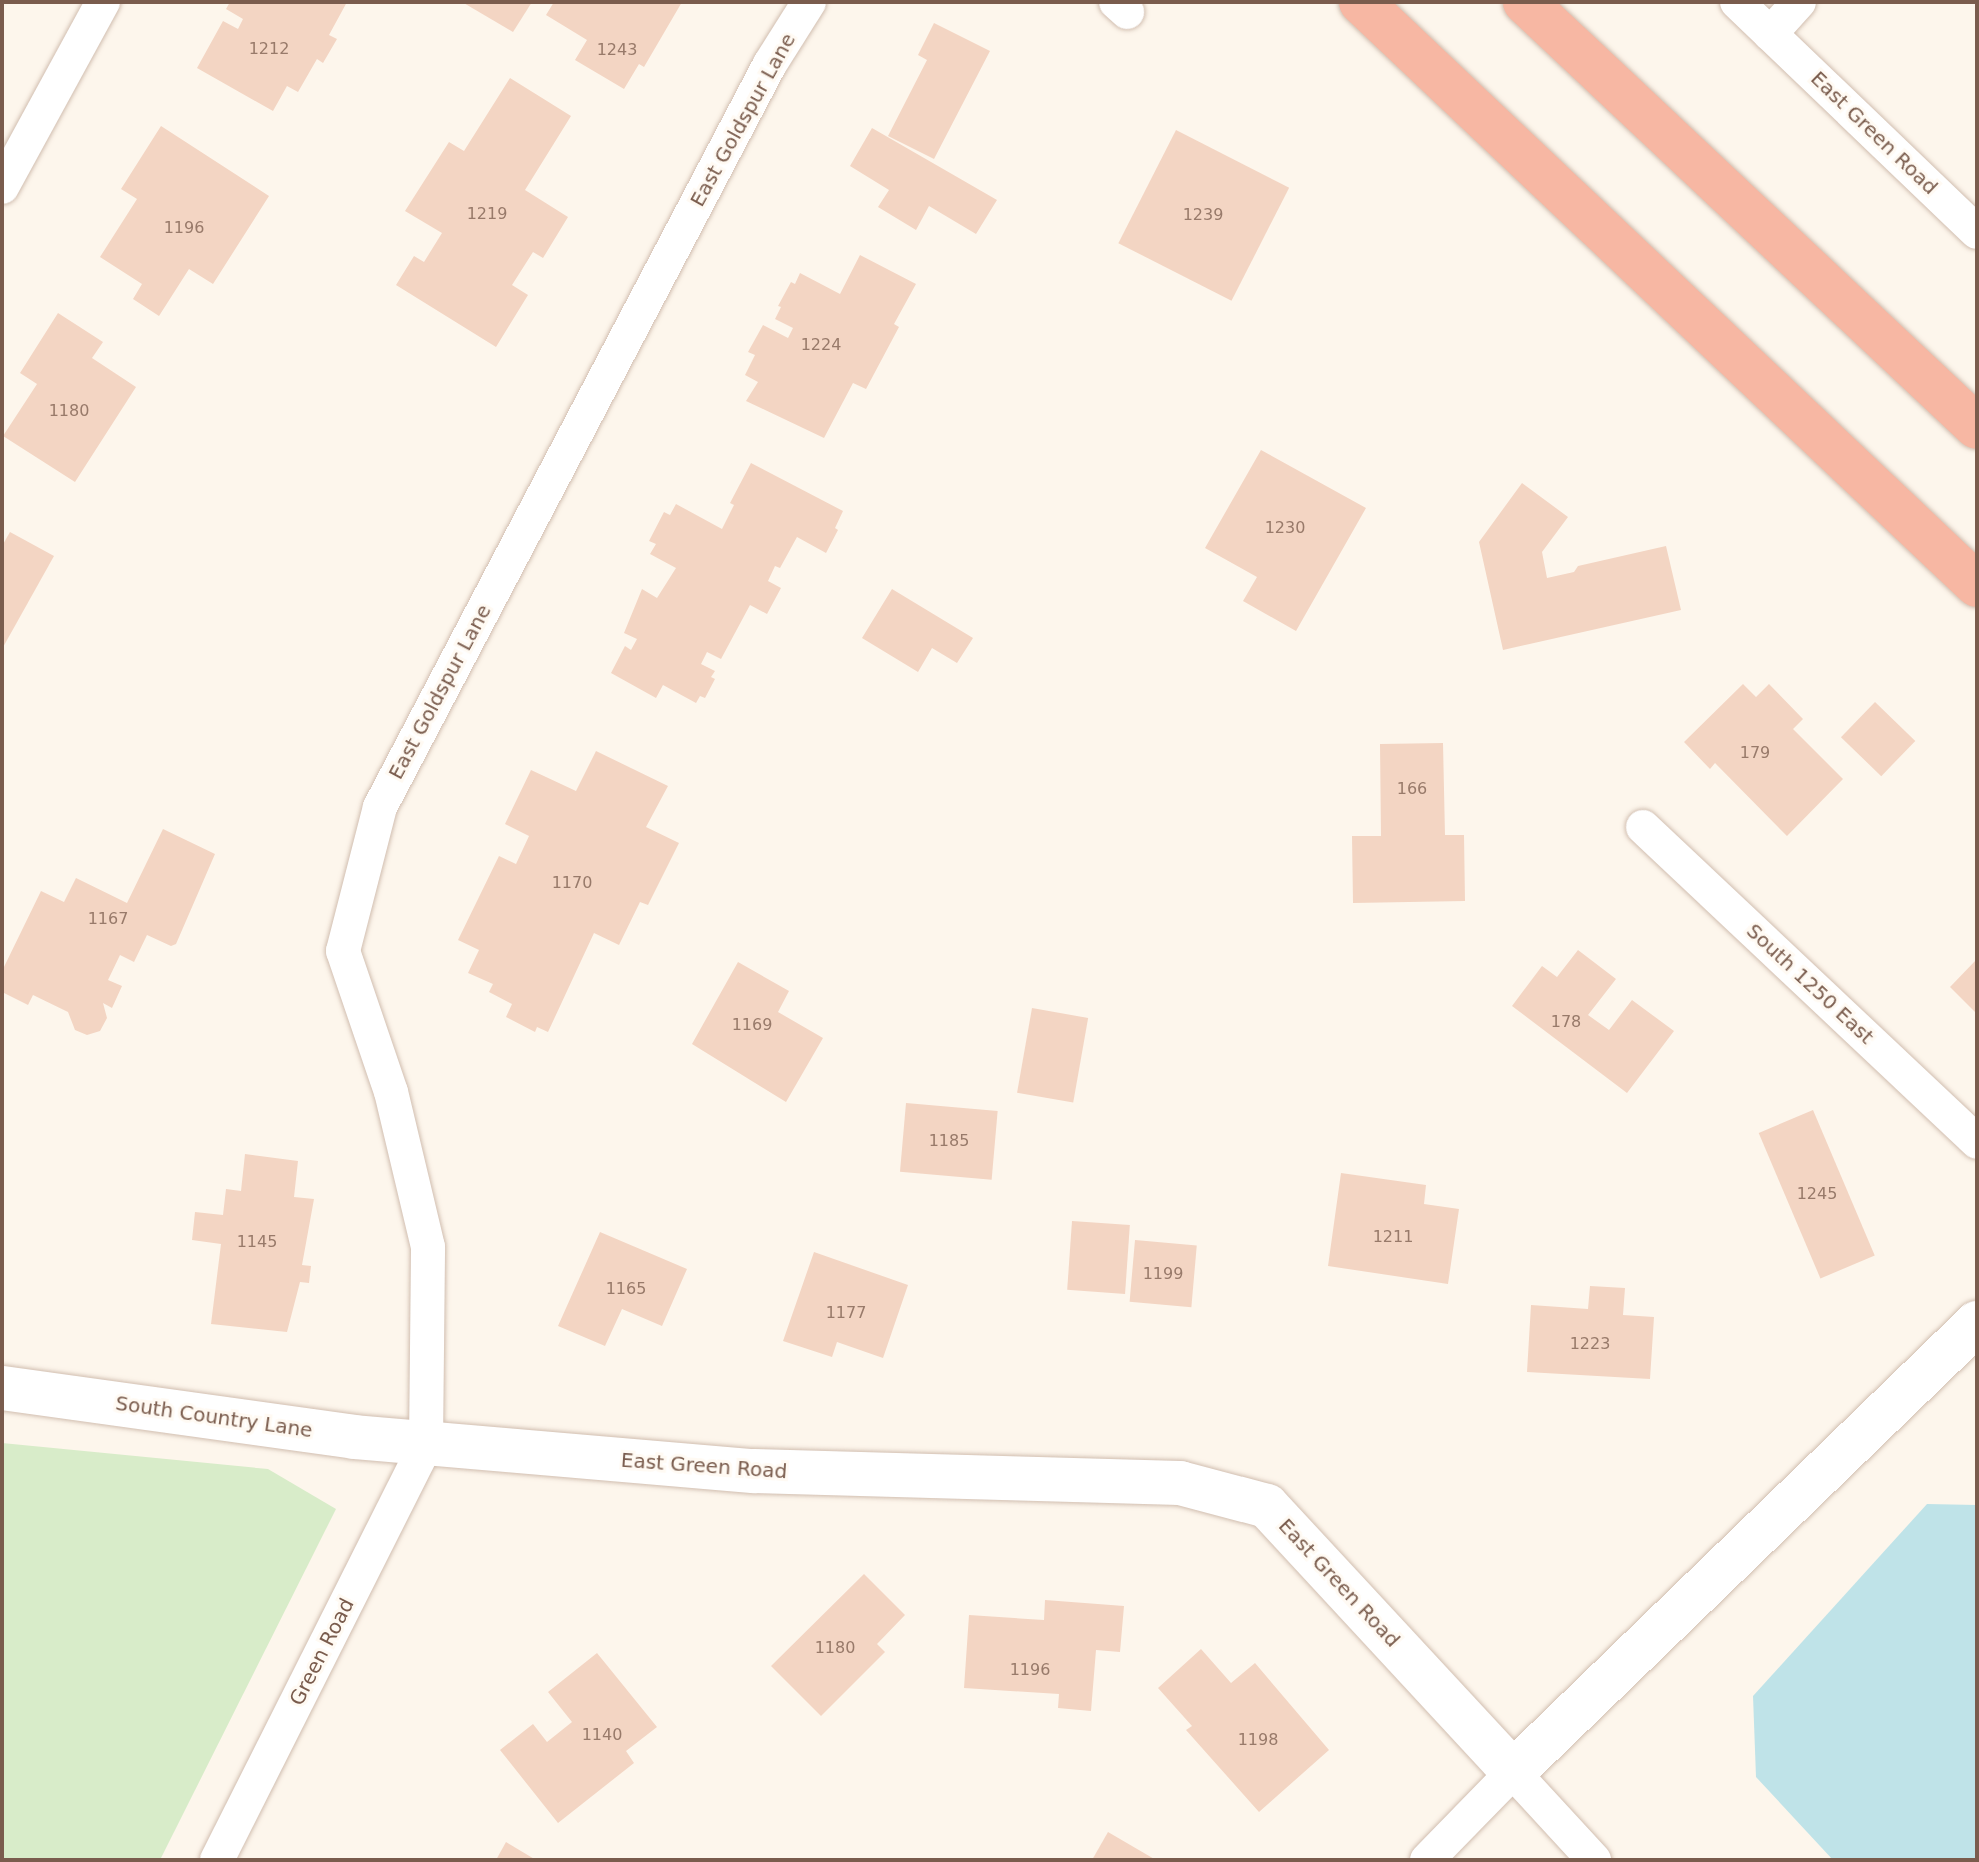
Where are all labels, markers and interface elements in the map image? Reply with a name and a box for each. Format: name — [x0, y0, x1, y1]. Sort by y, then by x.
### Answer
street label: East Goldspur Lane — [685, 29, 801, 211]
house number: 1212 — [249, 39, 289, 59]
house number: 1243 — [597, 40, 637, 60]
street label: East Green Road — [1806, 66, 1942, 200]
house number: 1219 — [467, 204, 507, 224]
house number: 1239 — [1183, 205, 1223, 225]
house number: 1196 — [164, 218, 204, 238]
house number: 1224 — [801, 335, 841, 355]
house number: 1180 — [49, 401, 89, 421]
house number: 1230 — [1265, 518, 1305, 538]
street label: East Goldspur Lane — [384, 601, 496, 783]
house number: 179 — [1740, 743, 1770, 763]
house number: 166 — [1397, 779, 1427, 799]
house number: 1170 — [552, 873, 592, 893]
house number: 1167 — [88, 909, 128, 929]
street label: South 1250 East — [1742, 919, 1878, 1049]
house number: 178 — [1551, 1012, 1581, 1032]
house number: 1169 — [732, 1015, 772, 1035]
house number: 1185 — [929, 1131, 969, 1151]
house number: 1245 — [1797, 1184, 1837, 1204]
house number: 1211 — [1373, 1227, 1413, 1247]
house number: 1145 — [237, 1232, 277, 1252]
house number: 1199 — [1143, 1264, 1183, 1284]
house number: 1165 — [606, 1279, 646, 1299]
house number: 1177 — [826, 1303, 866, 1323]
house number: 1223 — [1570, 1334, 1610, 1354]
street label: South Country Lane — [114, 1391, 314, 1443]
street label: East Green Road — [620, 1448, 788, 1484]
street label: East Green Road — [1273, 1514, 1405, 1652]
street label: Green Road — [285, 1594, 359, 1710]
house number: 1180 — [815, 1638, 855, 1658]
house number: 1196 — [1010, 1660, 1050, 1680]
house number: 1140 — [582, 1725, 622, 1745]
house number: 1198 — [1238, 1730, 1278, 1750]

